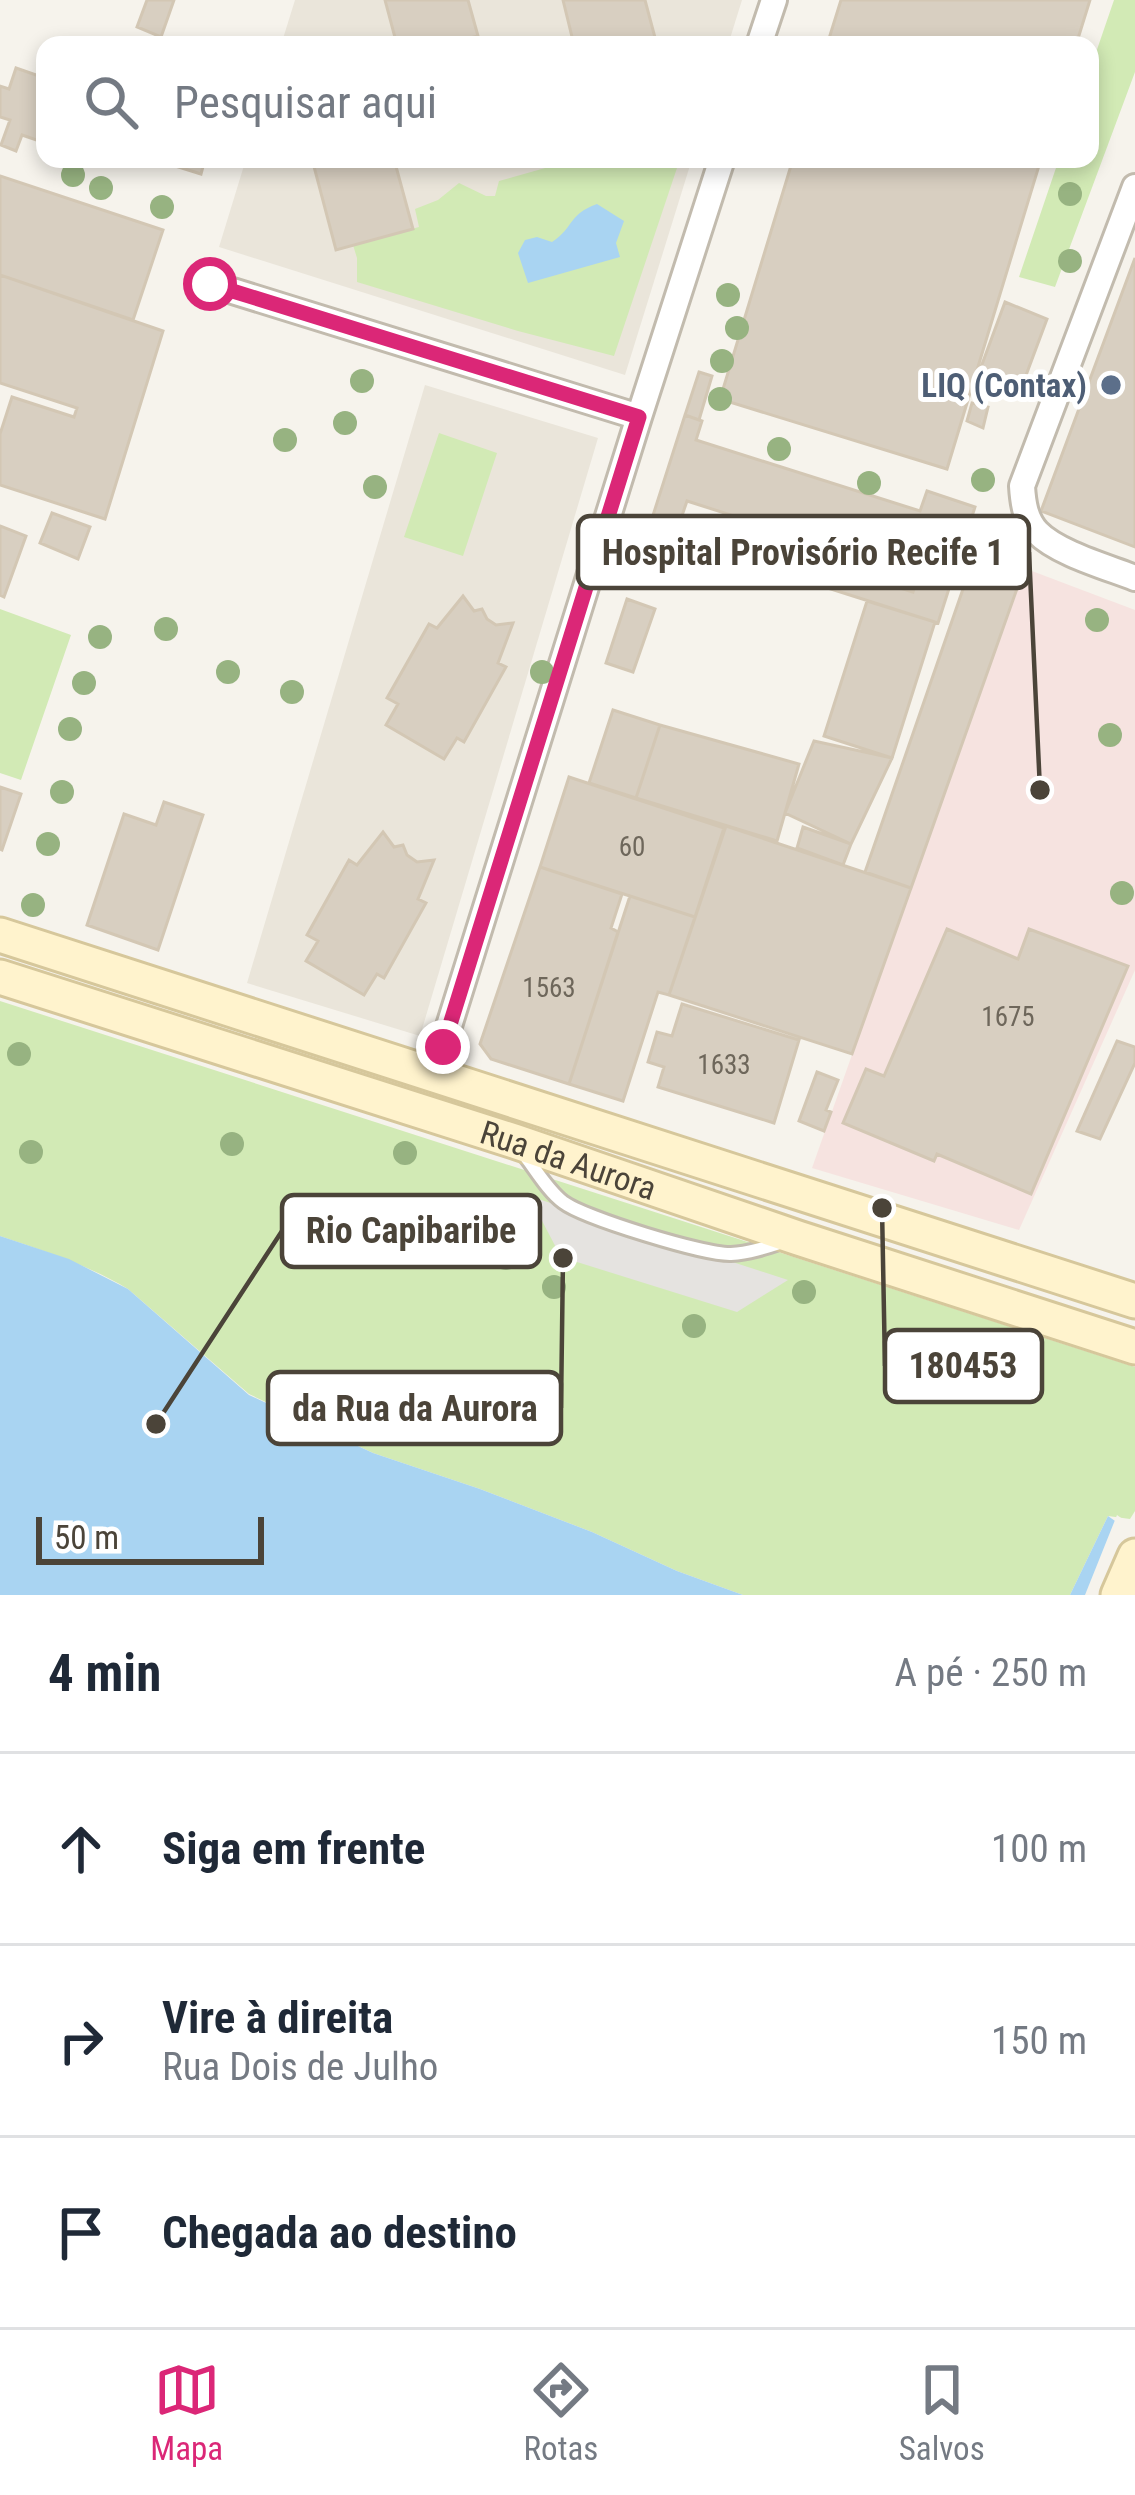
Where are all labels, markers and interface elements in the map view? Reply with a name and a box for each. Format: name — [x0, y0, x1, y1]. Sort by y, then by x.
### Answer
search box — [36, 36, 1099, 168]
icon: search — [78, 69, 144, 135]
text: Pesquisar aqui — [174, 76, 437, 129]
route start — [183, 257, 237, 311]
place label: LIQ (Contax) — [921, 366, 1087, 405]
marker: LIQ (Contax) — [1098, 372, 1124, 398]
callout: Hospital Provisório Recife 1 — [578, 516, 1029, 588]
text: Hospital Provisório Recife 1 — [602, 532, 1004, 574]
house number: 60 — [619, 831, 645, 863]
house number: 1563 — [522, 972, 576, 1004]
house number: 1675 — [981, 1001, 1035, 1033]
route end — [416, 1020, 470, 1074]
house number: 1633 — [697, 1049, 751, 1081]
street label: Rua da Aurora — [476, 1113, 661, 1208]
callout: Rio Capibaribe — [282, 1195, 540, 1267]
text: Rio Capibaribe — [306, 1210, 516, 1252]
callout: 180453 — [885, 1330, 1042, 1402]
text: 180453 — [908, 1345, 1018, 1387]
callout: da Rua da Aurora — [268, 1372, 561, 1444]
text: da Rua da Aurora — [292, 1388, 538, 1430]
scale bar — [36, 1511, 264, 1564]
text: 50 m — [54, 1518, 119, 1557]
text: 4 min — [48, 1644, 161, 1703]
text: A pé · 250 m — [895, 1650, 1087, 1696]
icon: ahead — [48, 1816, 114, 1882]
text: Siga em frente — [162, 1822, 425, 1875]
text: 100 m — [991, 1826, 1087, 1872]
text: Vire à direita — [162, 1991, 393, 2044]
icon: right — [48, 2008, 114, 2074]
text: 150 m — [991, 2018, 1087, 2064]
text: Rua Dois de Julho — [162, 2044, 438, 2090]
icon: arrive — [48, 2200, 114, 2266]
text: Chegada ao destino — [162, 2206, 517, 2259]
tab: Mapa — [150, 2357, 223, 2468]
tab: Rotas — [524, 2357, 598, 2468]
tab: Salvos — [899, 2357, 985, 2468]

